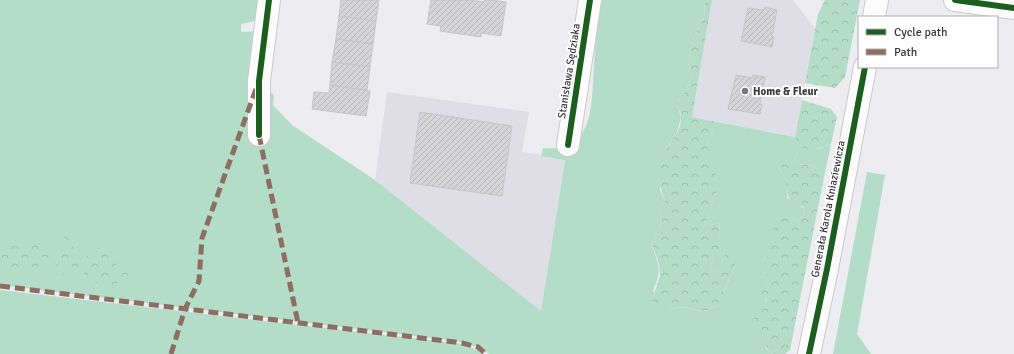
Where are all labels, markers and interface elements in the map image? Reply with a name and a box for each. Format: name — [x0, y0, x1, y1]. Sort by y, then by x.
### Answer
legend — [858, 16, 998, 68]
street label: Stanisława Sędziaka — [555, 22, 583, 120]
text: Cycle path — [894, 25, 947, 40]
text: Path — [894, 45, 917, 60]
place label: Home & Fleur — [753, 85, 818, 98]
marker: Home & Fleur — [740, 86, 750, 96]
street label: Generała Karola Kniaziewicza — [808, 139, 848, 279]

